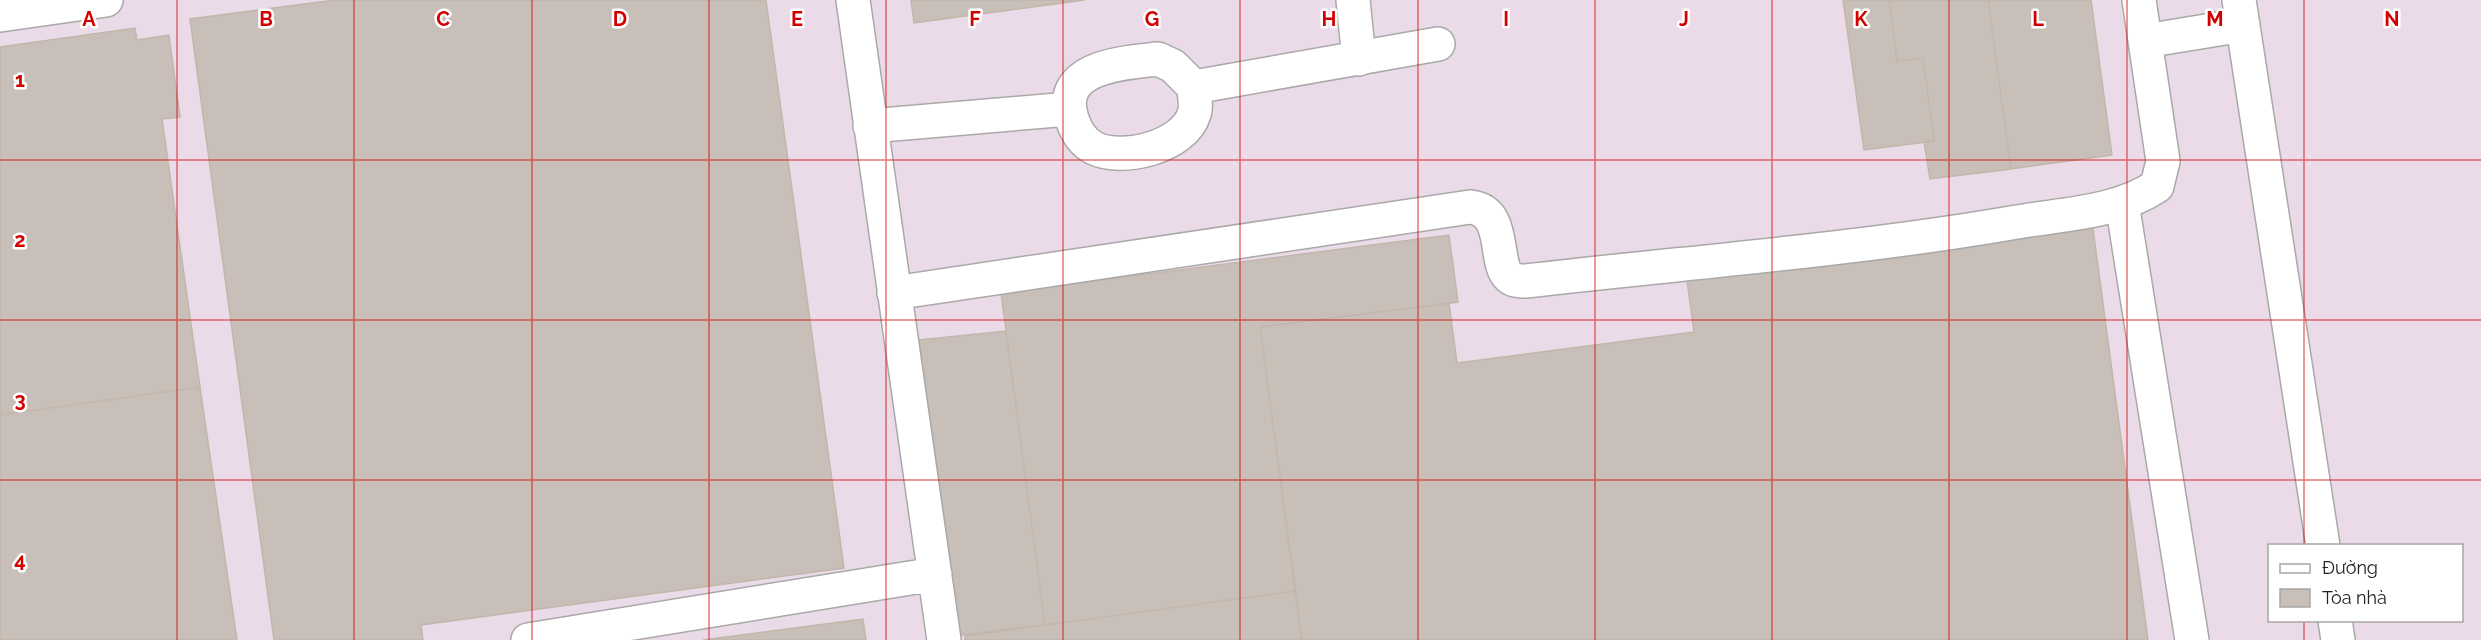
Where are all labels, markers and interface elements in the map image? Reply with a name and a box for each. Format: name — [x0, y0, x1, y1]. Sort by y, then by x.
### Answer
text: A — [82, 7, 96, 31]
text: B — [259, 7, 273, 31]
text: C — [436, 7, 450, 31]
text: D — [613, 7, 627, 31]
text: E — [791, 7, 803, 31]
text: F — [969, 7, 981, 31]
text: G — [1145, 7, 1159, 31]
text: H — [1322, 7, 1336, 31]
text: I — [1503, 7, 1509, 31]
text: J — [1679, 7, 1689, 31]
text: K — [1854, 7, 1868, 31]
text: L — [2032, 7, 2044, 31]
text: M — [2206, 7, 2224, 31]
text: N — [2384, 7, 2400, 31]
text: 1 — [15, 68, 25, 92]
text: 2 — [14, 228, 26, 252]
text: 3 — [14, 388, 26, 412]
legend — [2268, 544, 2463, 622]
text: 4 — [14, 548, 26, 572]
text: Đường — [2322, 557, 2378, 578]
text: Tòa nhà — [2322, 587, 2387, 608]

